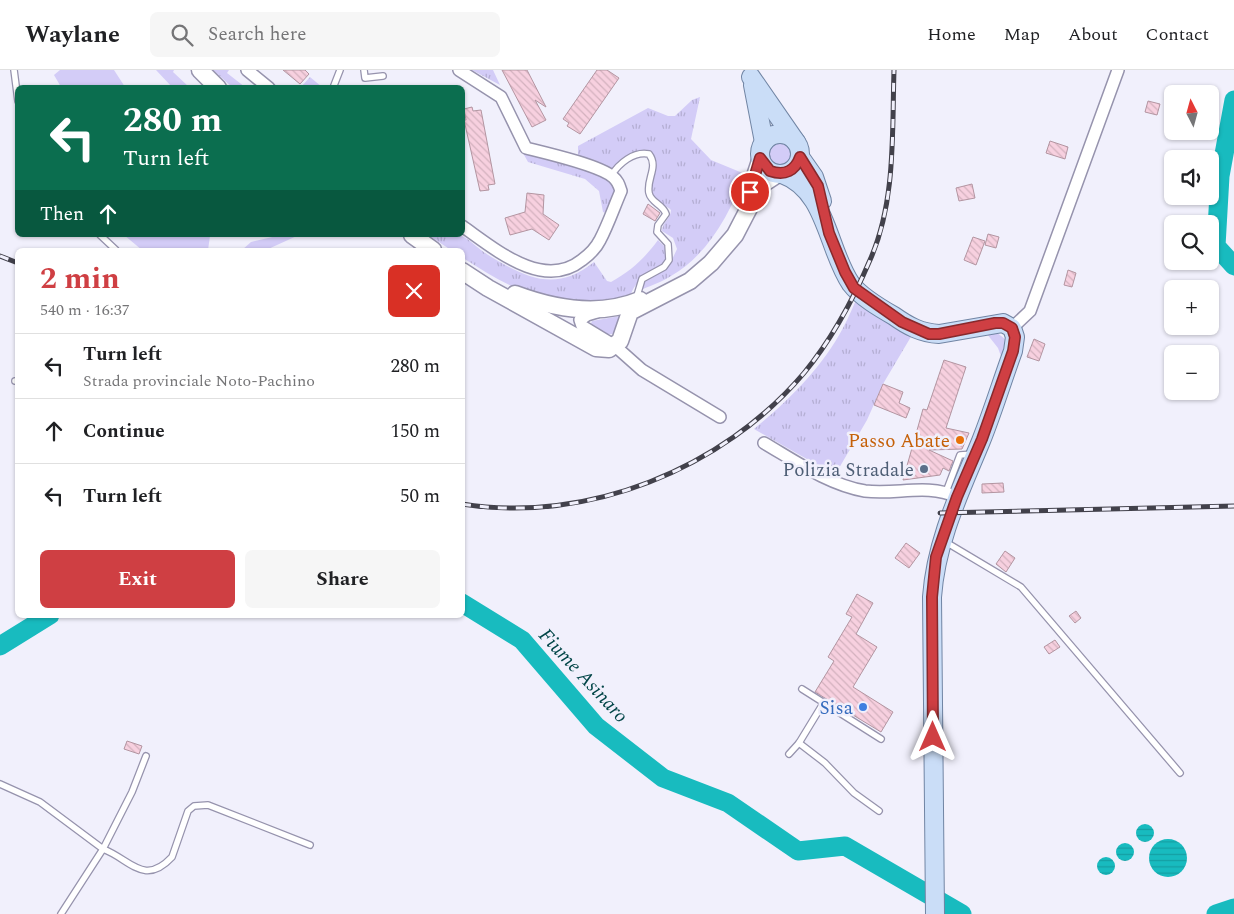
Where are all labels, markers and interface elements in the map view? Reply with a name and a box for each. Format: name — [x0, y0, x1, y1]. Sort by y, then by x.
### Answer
search box — [150, 12, 500, 57]
text: Waylane — [25, 17, 120, 53]
text: Search here — [208, 20, 306, 49]
icon: search — [168, 21, 196, 49]
text: Home — [927, 21, 976, 48]
text: Map — [1004, 21, 1040, 48]
text: About — [1068, 21, 1118, 48]
text: Contact — [1146, 21, 1209, 48]
north arrow — [1164, 85, 1219, 140]
map controls — [1164, 85, 1219, 400]
text: 280 m — [123, 94, 222, 147]
icon: left — [40, 105, 105, 170]
text: Turn left — [123, 142, 209, 175]
button: sound — [1164, 150, 1219, 205]
pin — [729, 171, 771, 213]
icon: arrive — [736, 178, 764, 206]
text: Then — [40, 200, 84, 229]
icon: ahead — [94, 200, 122, 228]
button: search — [1164, 215, 1219, 270]
text: 2 min — [40, 256, 120, 302]
button: close — [388, 265, 440, 317]
button: + — [1164, 280, 1219, 335]
text: 540 m · 16:37 — [40, 298, 130, 322]
text: Turn left — [83, 340, 162, 369]
button: − — [1164, 345, 1219, 400]
icon: left — [40, 352, 68, 380]
text: 280 m — [390, 352, 440, 381]
text: Strada provinciale Noto-Pachino — [83, 369, 315, 393]
icon: ahead — [40, 417, 68, 445]
text: Continue — [83, 417, 165, 446]
text: 150 m — [390, 417, 440, 446]
place label: Passo Abate — [848, 427, 950, 456]
marker: Passo Abate — [954, 434, 966, 446]
place label: Polizia Stradale — [783, 456, 914, 485]
marker: Polizia Stradale — [918, 463, 930, 475]
icon: left — [40, 482, 68, 510]
text: Turn left — [83, 482, 162, 511]
text: 50 m — [400, 482, 440, 511]
button: Exit — [40, 550, 235, 608]
button: Share — [245, 550, 440, 608]
water label: Fiume Asinaro — [531, 621, 635, 730]
place label: Sisa — [819, 694, 854, 723]
marker: Sisa — [857, 701, 869, 713]
position arrow — [906, 710, 958, 762]

